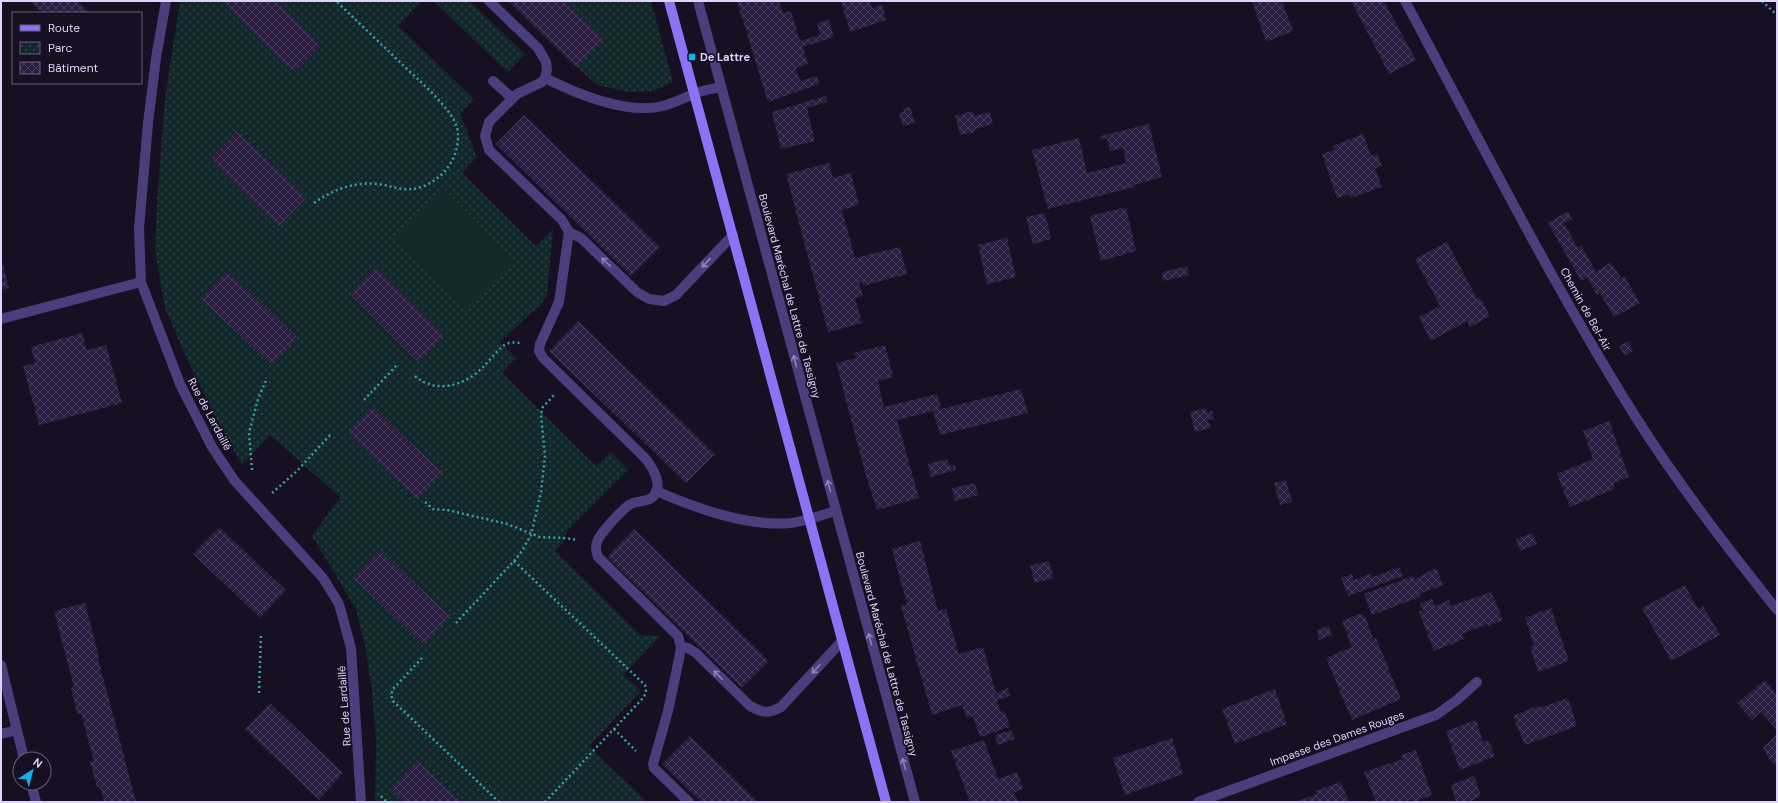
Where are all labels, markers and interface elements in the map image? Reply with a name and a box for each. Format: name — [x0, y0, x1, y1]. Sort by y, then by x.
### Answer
legend — [12, 12, 142, 84]
text: Route — [48, 20, 80, 36]
text: Parc — [48, 40, 72, 56]
place label: De Lattre — [700, 50, 750, 64]
marker: De Lattre — [687, 52, 697, 62]
text: Bâtiment — [48, 60, 99, 76]
street label: Boulevard Maréchal de Lattre de Tassigny — [756, 192, 824, 400]
one-way arrow — [601, 258, 611, 267]
one-way arrow — [701, 258, 711, 268]
street label: Chemin de Bel-Air — [1557, 265, 1615, 353]
one-way arrow — [791, 355, 798, 368]
street label: Rue de Lardaillé — [185, 375, 235, 453]
one-way arrow — [825, 480, 832, 493]
street label: Boulevard Maréchal de Lattre de Tassigny — [853, 550, 921, 758]
one-way arrow — [866, 633, 874, 646]
one-way arrow — [812, 664, 821, 674]
street label: Rue de Lardaillé — [334, 665, 354, 747]
one-way arrow — [713, 670, 723, 680]
street label: Impasse des Dames Rouges — [1268, 707, 1406, 769]
north arrow — [12, 751, 52, 791]
text: N — [31, 755, 45, 771]
one-way arrow — [900, 758, 908, 771]

